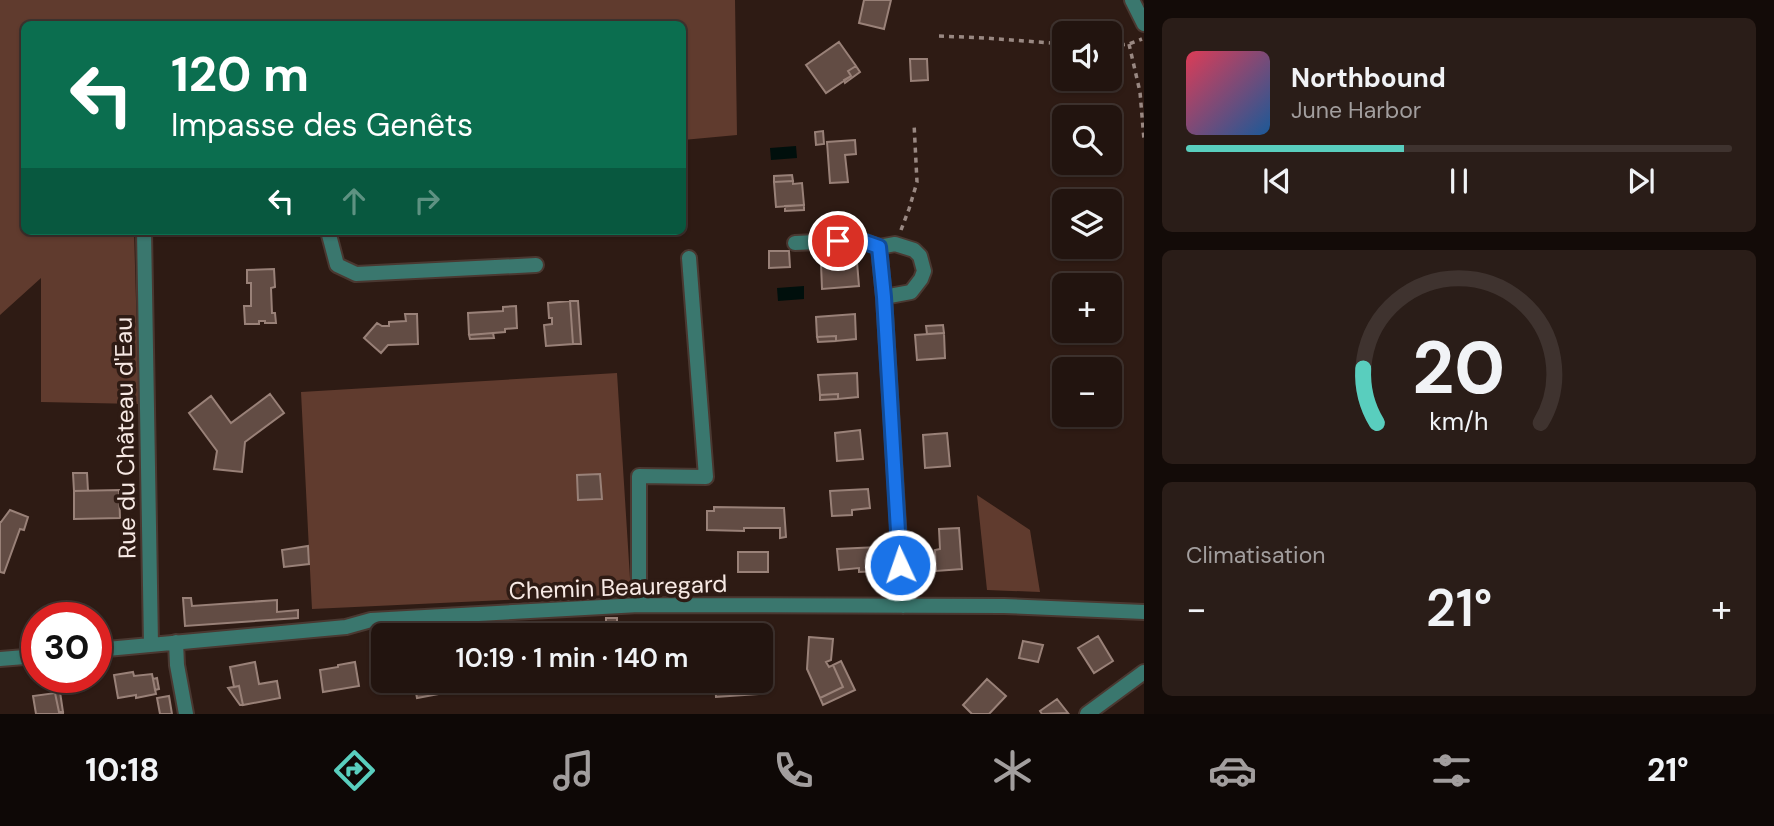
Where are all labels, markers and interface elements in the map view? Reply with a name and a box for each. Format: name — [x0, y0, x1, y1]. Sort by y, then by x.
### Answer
map controls — [1052, 21, 1122, 427]
button: sound — [1052, 21, 1122, 91]
text: 120 m — [171, 42, 309, 106]
icon: left — [56, 49, 147, 140]
text: Northbound — [1291, 61, 1446, 95]
text: June Harbor — [1291, 95, 1421, 125]
text: Impasse des Genêts — [171, 104, 473, 146]
button: search — [1052, 105, 1122, 175]
icon: previous — [1258, 162, 1296, 200]
icon: pause — [1440, 162, 1478, 200]
icon: next — [1622, 162, 1660, 200]
icon: left — [262, 182, 300, 220]
icon: ahead — [335, 182, 373, 220]
icon: right — [408, 182, 446, 220]
button: layers — [1052, 189, 1122, 259]
pin — [808, 211, 868, 271]
icon: arrive — [819, 222, 857, 260]
button: + — [1052, 273, 1122, 343]
street label: Rue du Château d'Eau — [107, 317, 143, 559]
text: 20 — [1413, 321, 1505, 416]
button: − — [1052, 357, 1122, 427]
text: km/h — [1429, 405, 1489, 438]
position arrow — [863, 528, 937, 602]
text: Climatisation — [1186, 540, 1325, 570]
street label: Chemin Beauregard — [508, 568, 728, 606]
text: 21° — [1426, 574, 1492, 642]
text: − — [1186, 584, 1207, 634]
text: + — [1711, 584, 1732, 634]
speed limit sign: 30 — [21, 602, 112, 693]
text: 10:19 · 1 min · 140 m — [456, 641, 688, 675]
icon: directions — [330, 746, 379, 795]
icon: music — [549, 746, 598, 795]
icon: phone — [769, 746, 818, 795]
icon: climate — [988, 746, 1037, 795]
icon: car — [1208, 746, 1257, 795]
icon: filters — [1427, 746, 1476, 795]
text: 10:18 — [85, 749, 159, 791]
text: 21° — [1647, 749, 1689, 791]

